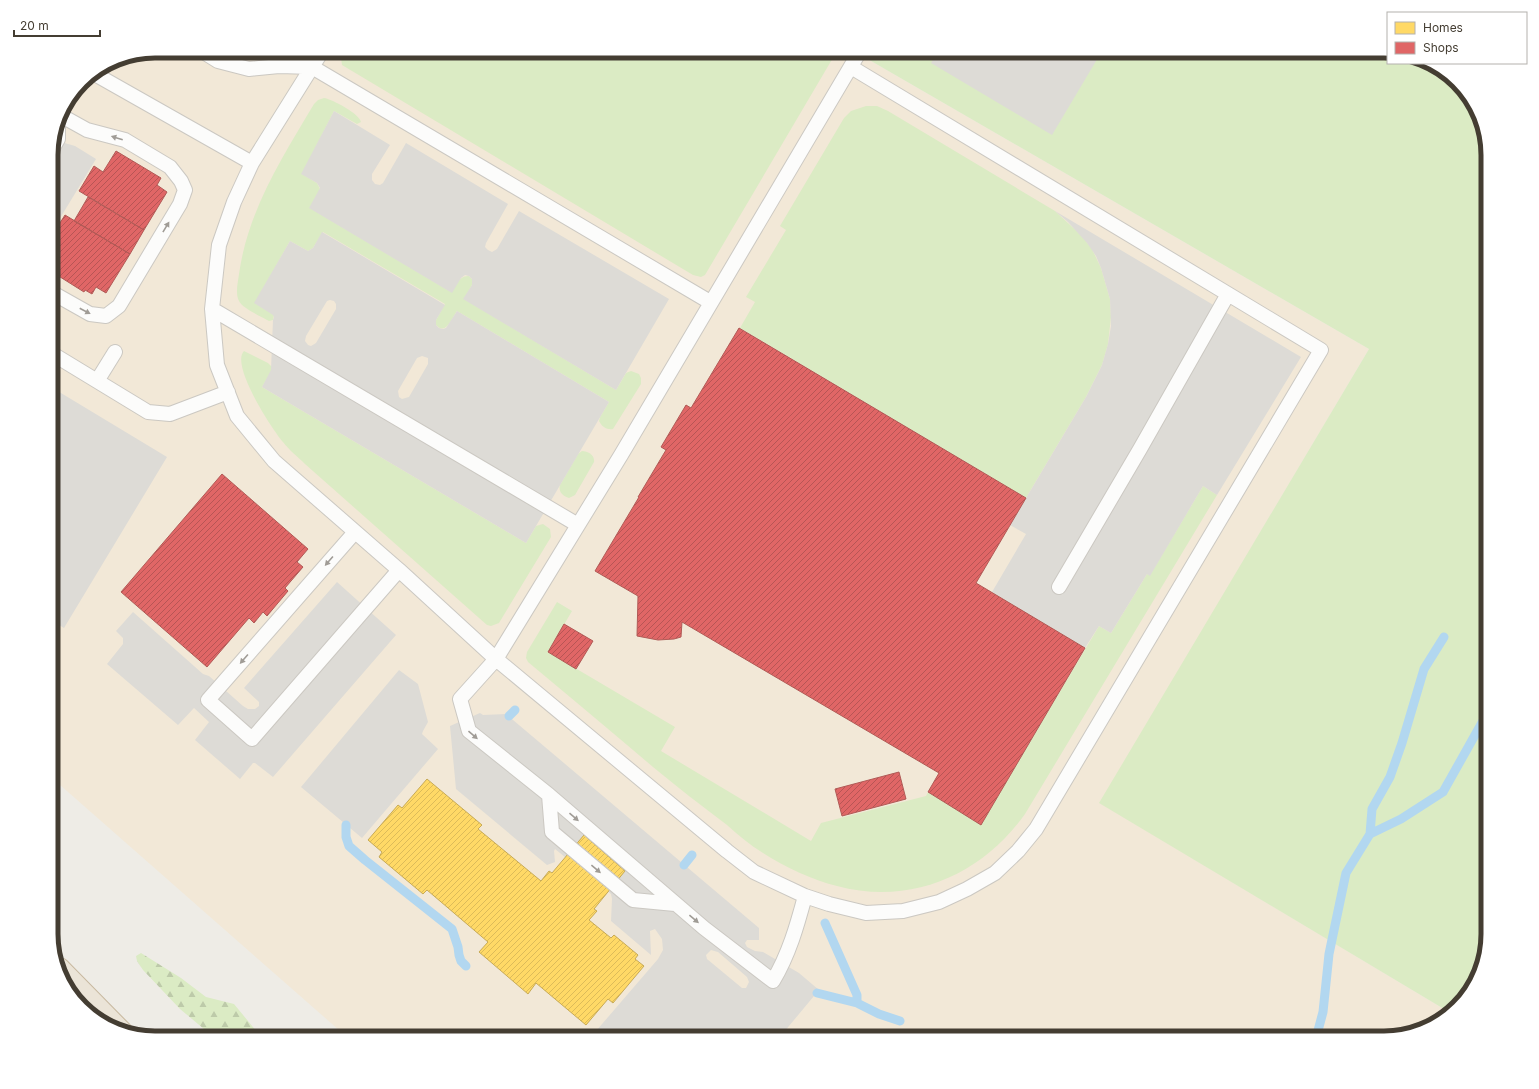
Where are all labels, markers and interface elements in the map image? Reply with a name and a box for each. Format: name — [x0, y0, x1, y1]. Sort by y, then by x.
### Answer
scale bar — [14, 12, 100, 38]
legend — [1387, 12, 1527, 64]
text: 20 m — [20, 18, 49, 33]
text: Homes — [1423, 20, 1463, 35]
text: Shops — [1423, 40, 1459, 55]
one-way arrow — [111, 135, 123, 141]
one-way arrow — [163, 221, 170, 233]
one-way arrow — [79, 308, 91, 315]
one-way arrow — [325, 556, 334, 567]
one-way arrow — [239, 654, 248, 665]
one-way arrow — [468, 730, 479, 739]
one-way arrow — [569, 812, 579, 821]
one-way arrow — [591, 865, 602, 874]
one-way arrow — [689, 915, 699, 924]

